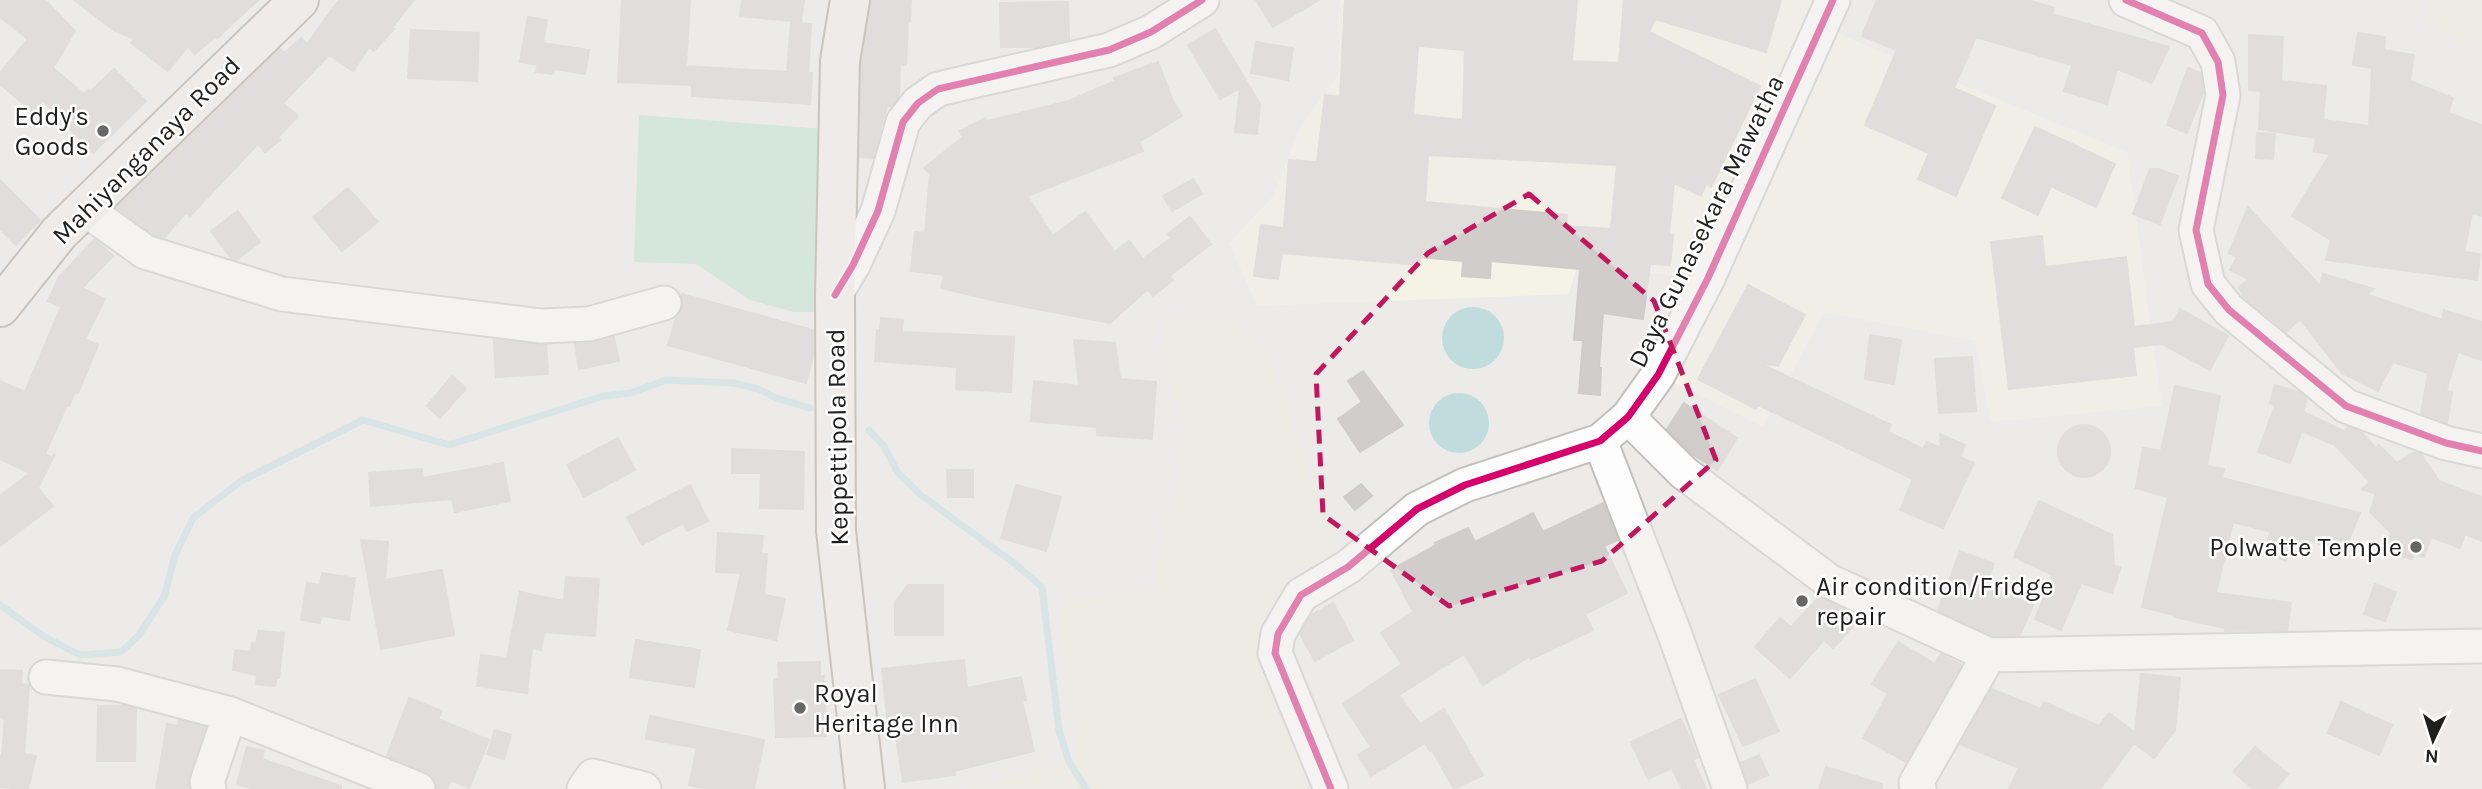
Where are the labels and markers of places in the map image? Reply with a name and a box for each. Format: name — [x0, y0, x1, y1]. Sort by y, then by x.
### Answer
place label: Eddy's Goods — [14, 101, 89, 162]
marker: Eddy's Goods — [95, 123, 111, 139]
place label: Polwatte Temple — [2209, 532, 2402, 563]
marker: Polwatte Temple — [2408, 539, 2424, 555]
place label: Air condition/Fridge repair — [1816, 571, 2054, 632]
marker: Air condition/Fridge repair — [1794, 593, 1810, 609]
place label: Royal Heritage Inn — [814, 678, 959, 739]
marker: Royal Heritage Inn — [792, 700, 808, 716]

